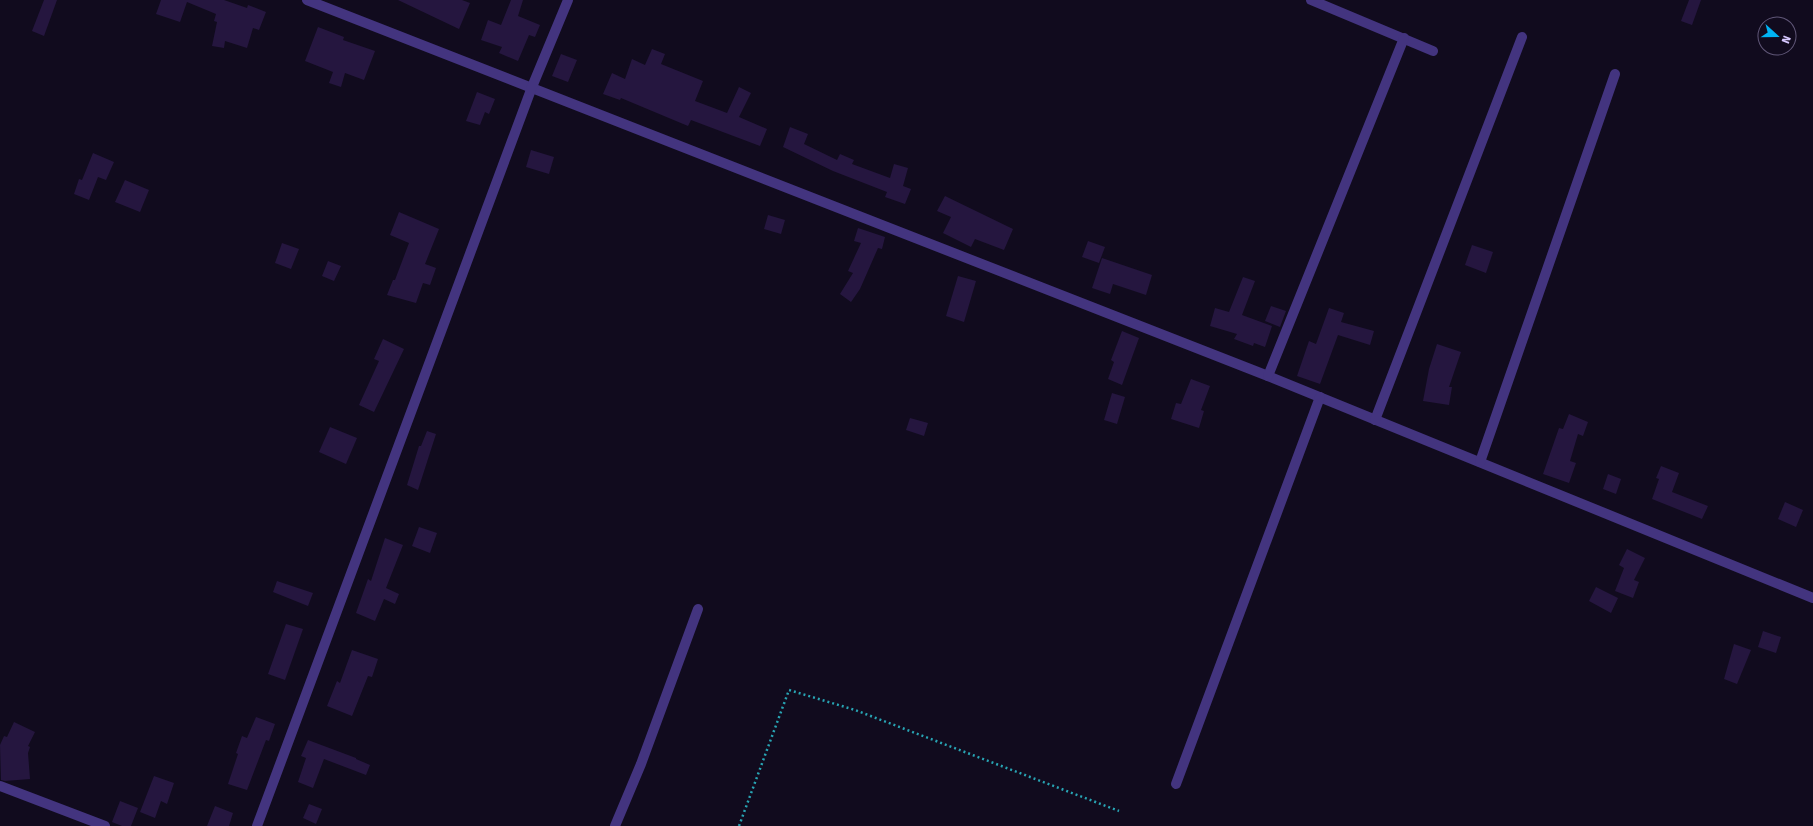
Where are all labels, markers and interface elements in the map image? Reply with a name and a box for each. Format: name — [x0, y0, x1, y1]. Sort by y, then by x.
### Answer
north arrow — [1757, 16, 1797, 56]
text: N — [1778, 34, 1793, 45]

